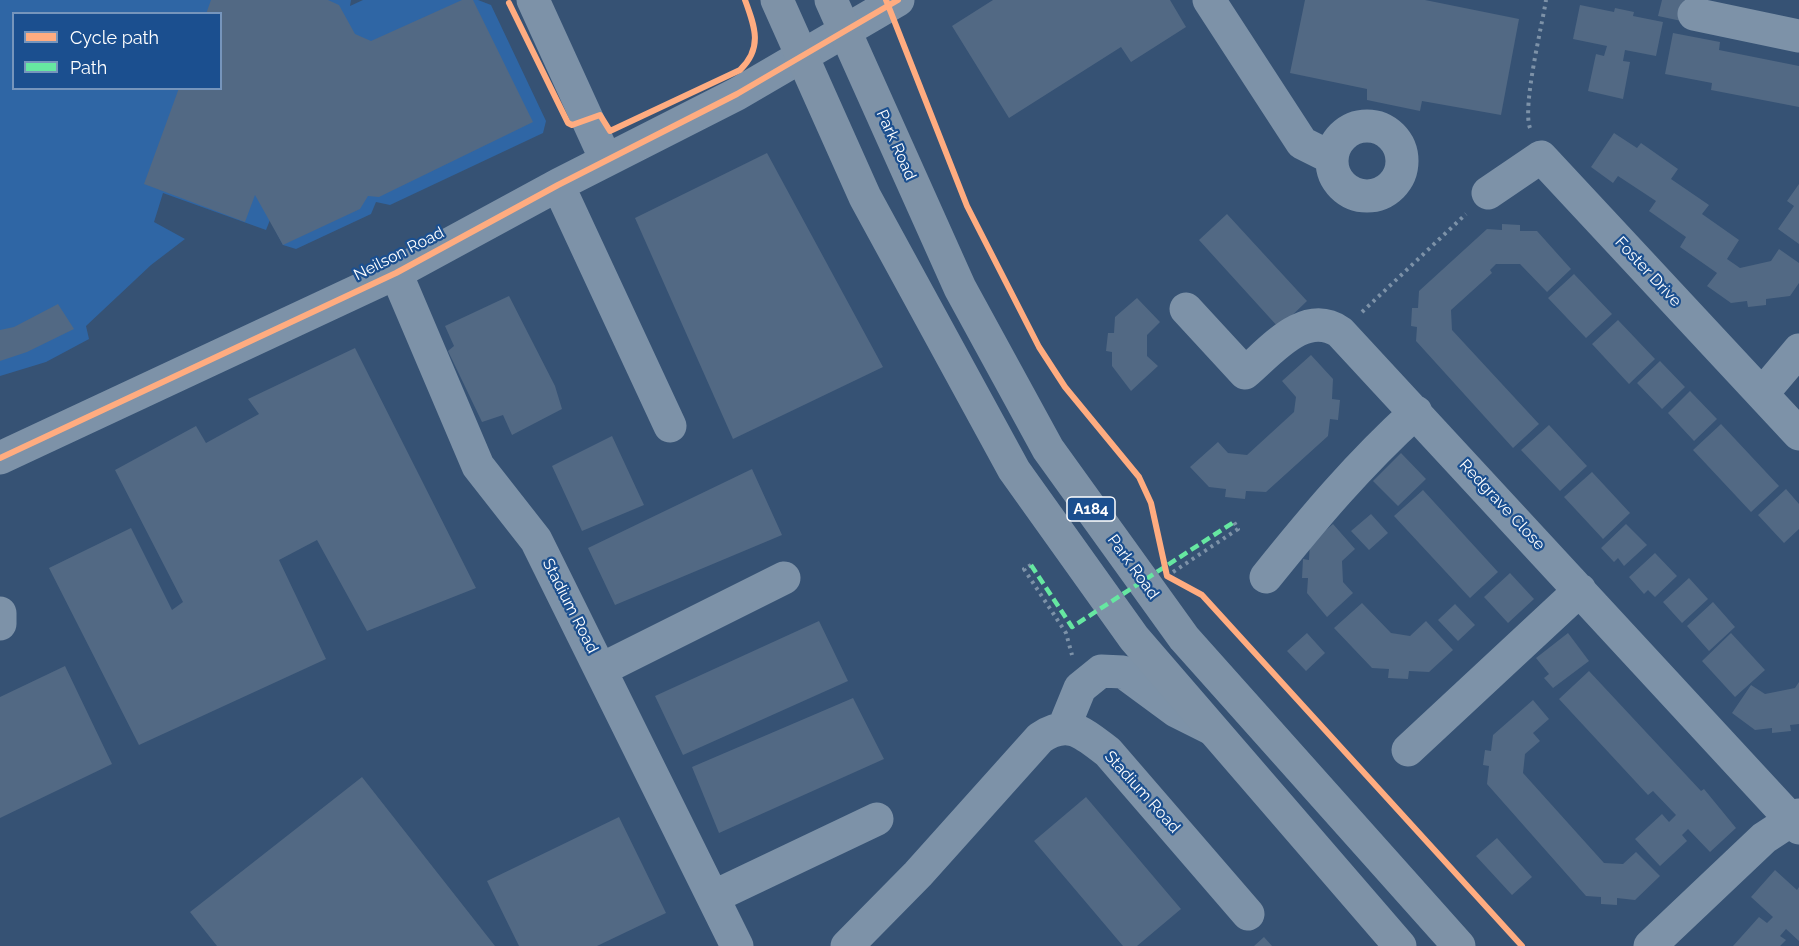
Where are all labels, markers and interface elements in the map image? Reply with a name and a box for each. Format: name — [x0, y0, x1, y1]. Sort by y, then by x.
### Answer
legend — [12, 12, 222, 90]
text: Cycle path — [70, 27, 159, 48]
text: Path — [70, 57, 107, 78]
street label: Park Road — [872, 107, 920, 183]
street label: Neilson Road — [351, 223, 447, 285]
street label: Foster Drive — [1611, 233, 1685, 311]
street label: Redgrave Close — [1455, 456, 1549, 554]
road number: A184 — [1067, 497, 1115, 521]
street label: Park Road — [1103, 531, 1163, 603]
street label: Stadium Road — [538, 555, 602, 657]
street label: Stadium Road — [1100, 747, 1184, 837]

